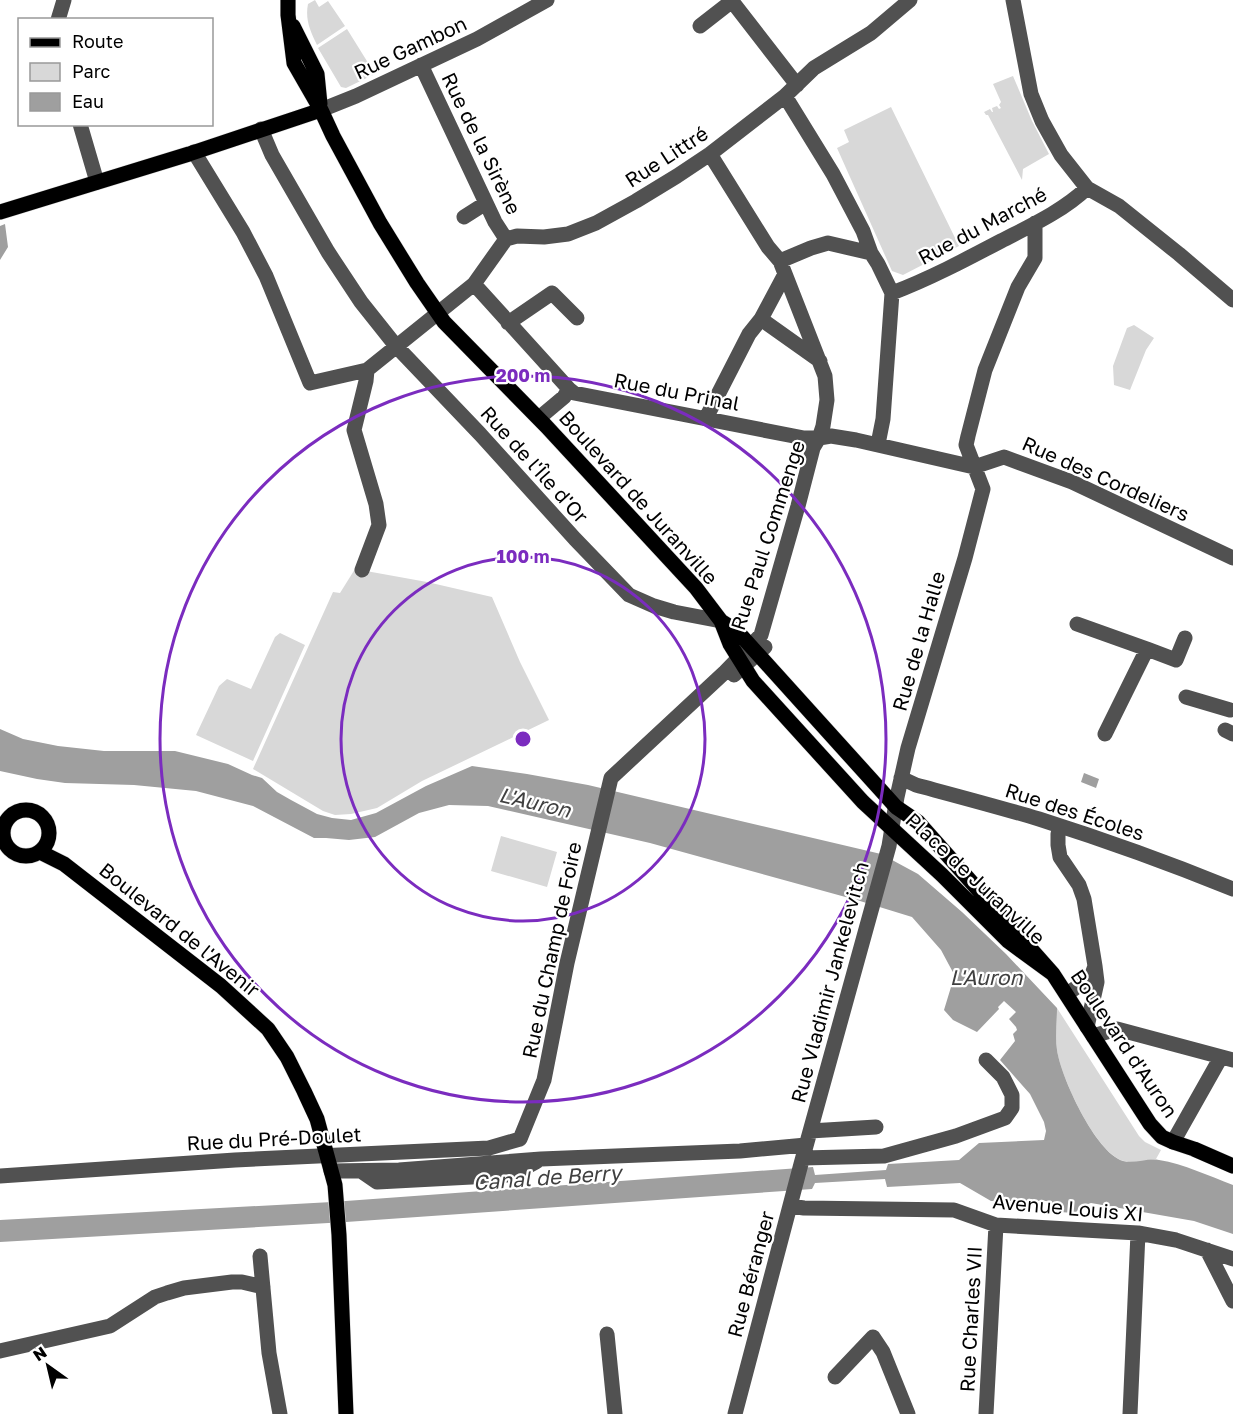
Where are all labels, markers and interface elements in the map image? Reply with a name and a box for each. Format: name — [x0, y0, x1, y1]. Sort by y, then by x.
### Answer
street label: Rue Gambon — [350, 10, 470, 84]
legend — [18, 18, 213, 126]
text: Route — [72, 30, 123, 52]
text: Parc — [72, 60, 111, 82]
street label: Rue de la Sirène — [437, 68, 527, 218]
text: Eau — [72, 90, 104, 112]
street label: Rue Littré — [620, 120, 712, 192]
street label: Rue du Marché — [914, 181, 1050, 269]
text: 200 m — [496, 364, 550, 386]
street label: Rue du Prinal — [612, 367, 742, 415]
street label: Rue de l'Île d'Or — [476, 401, 594, 528]
street label: Boulevard de Juranville — [555, 405, 723, 589]
street label: Rue des Cordeliers — [1019, 430, 1193, 526]
street label: Rue Paul Commenge — [725, 437, 809, 633]
text: 100 m — [497, 545, 549, 567]
street label: Rue de la Halle — [887, 568, 949, 714]
centre of rings — [513, 729, 533, 749]
street label: Rue des Écoles — [1002, 777, 1148, 845]
water label: L'Auron — [497, 781, 574, 823]
street label: Place de Juranville — [901, 807, 1051, 949]
street label: Rue du Champ de Foire — [516, 840, 586, 1060]
street label: Boulevard de l'Avenir — [95, 857, 265, 1001]
street label: Rue Vladimir Jankelevitch — [785, 859, 873, 1105]
water label: L'Auron — [950, 964, 1023, 990]
street label: Boulevard d'Auron — [1066, 964, 1184, 1122]
street label: Rue du Pré-Doulet — [186, 1121, 362, 1155]
water label: Canal de Berry — [472, 1159, 625, 1195]
street label: Avenue Louis XI — [992, 1188, 1144, 1226]
street label: Rue Béranger — [722, 1208, 778, 1340]
street label: Rue Charles VII — [954, 1245, 986, 1393]
north arrow — [18, 1336, 78, 1396]
text: N — [29, 1342, 50, 1365]

